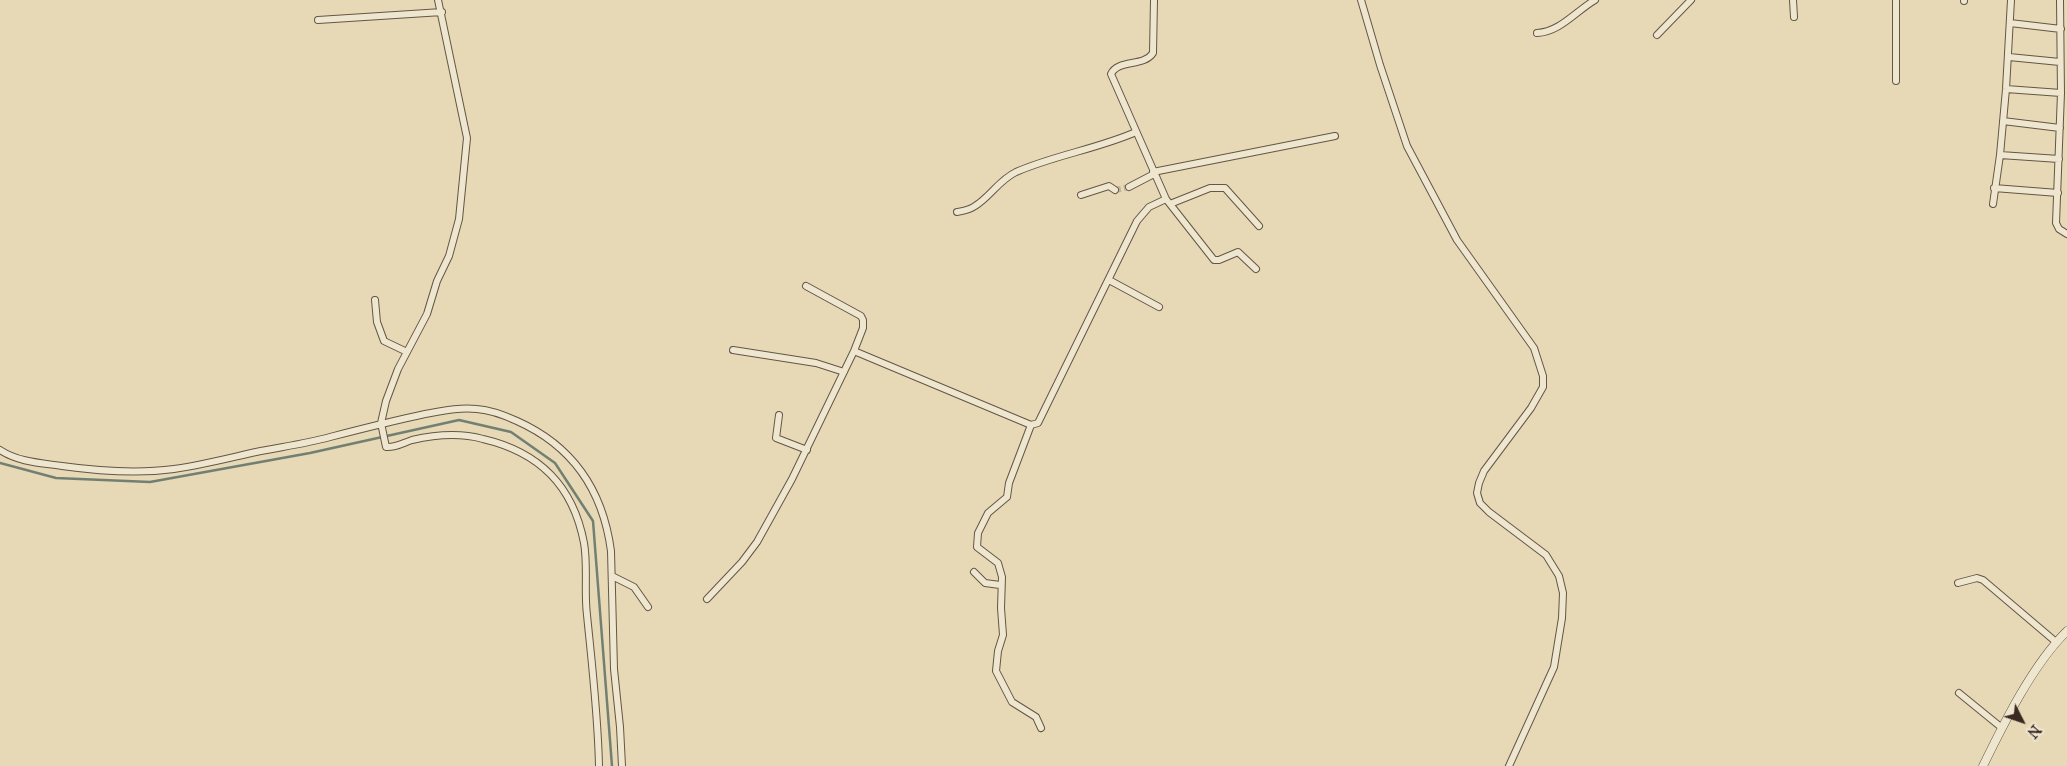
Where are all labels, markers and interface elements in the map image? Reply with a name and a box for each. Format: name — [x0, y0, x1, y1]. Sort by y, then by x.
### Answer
north arrow — [1997, 696, 2047, 746]
text: N — [2023, 721, 2044, 741]

